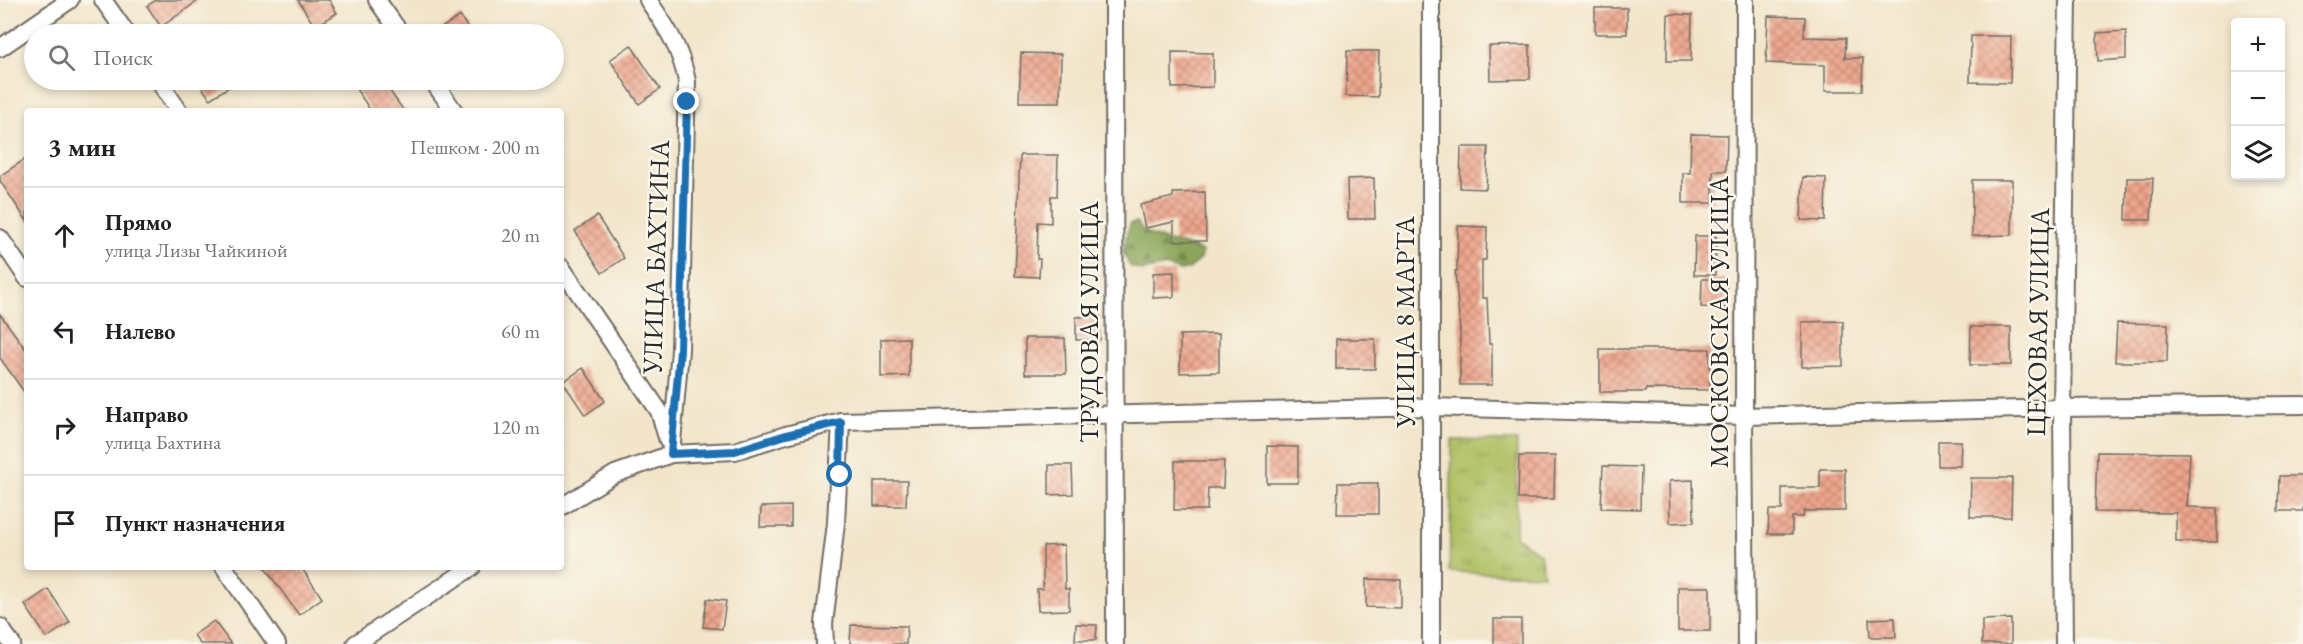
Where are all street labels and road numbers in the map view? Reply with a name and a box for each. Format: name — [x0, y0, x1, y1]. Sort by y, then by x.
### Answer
street label: УЛИЦА БАХТИНА — [634, 139, 677, 376]
street label: МОСКОВСКАЯ УЛИЦА — [1701, 176, 1736, 468]
street label: ТРУДОВАЯ УЛИЦА — [1071, 201, 1106, 443]
street label: ЦЕХОВАЯ УЛИЦА — [2018, 207, 2057, 437]
street label: УЛИЦА 8 МАРТА — [1387, 216, 1422, 429]

